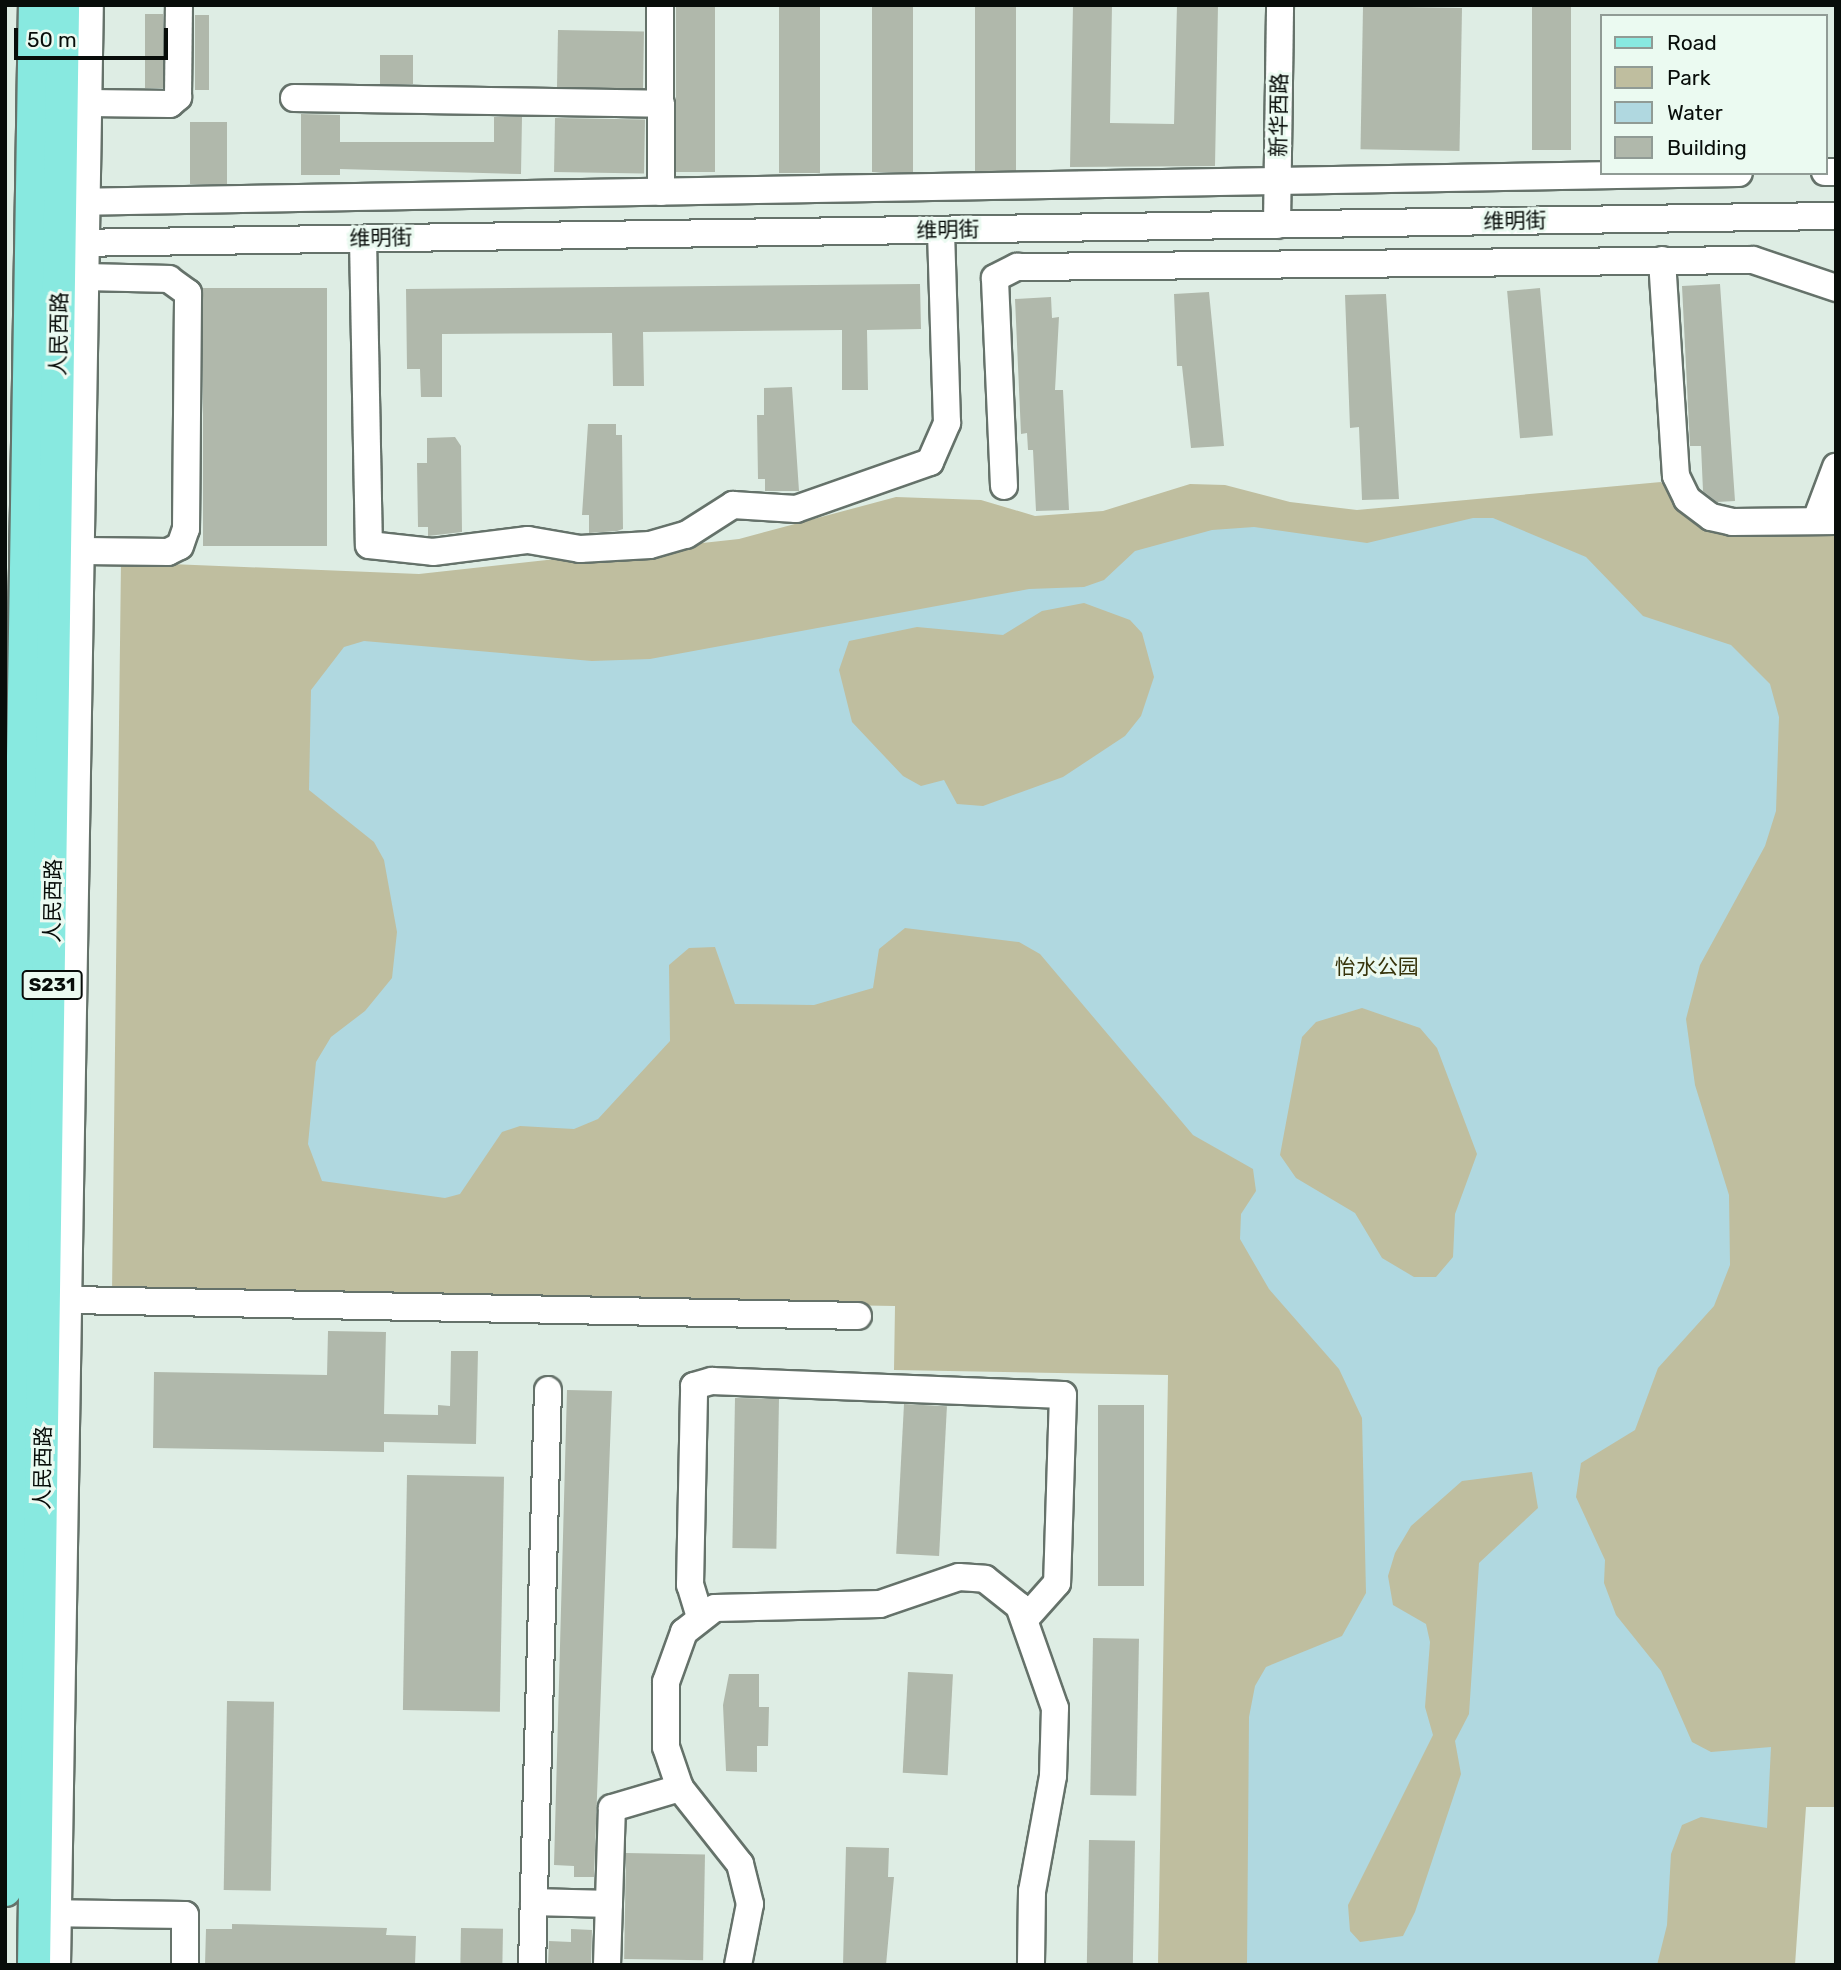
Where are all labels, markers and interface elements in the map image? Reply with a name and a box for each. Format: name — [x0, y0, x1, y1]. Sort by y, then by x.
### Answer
scale bar — [18, 14, 172, 58]
legend — [1600, 14, 1827, 175]
text: 50 m — [27, 27, 77, 52]
text: Road — [1667, 30, 1717, 55]
text: Park — [1667, 65, 1711, 90]
street label: 新华西路 — [1266, 73, 1292, 157]
text: Water — [1667, 100, 1723, 125]
text: Building — [1667, 135, 1747, 160]
street label: 维明街 — [1483, 208, 1547, 234]
street label: 维明街 — [916, 217, 980, 243]
street label: 维明街 — [349, 225, 413, 251]
street label: 人民西路 — [46, 292, 72, 376]
street label: 人民西路 — [40, 859, 66, 943]
park label: 怡水公园 — [1335, 954, 1419, 980]
road number: S231 — [20, 970, 84, 1001]
street label: 人民西路 — [30, 1426, 56, 1510]

